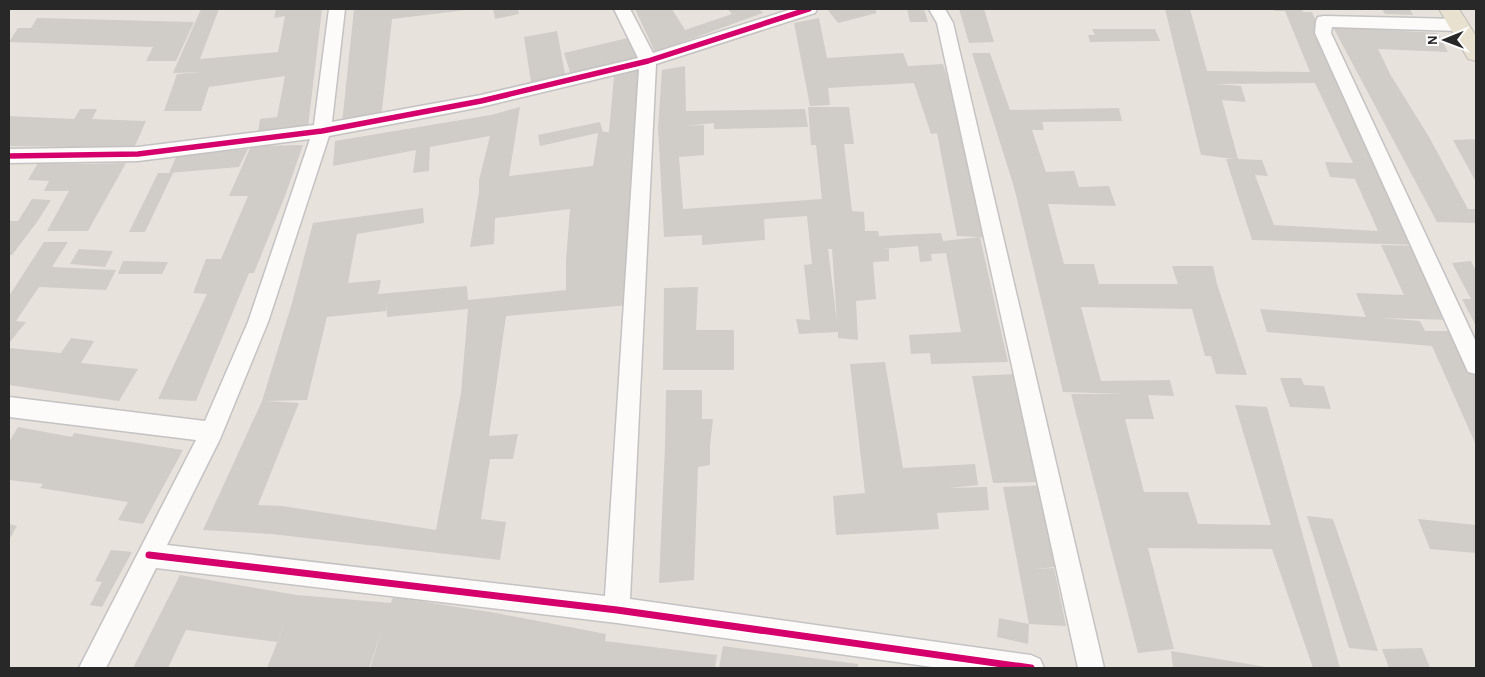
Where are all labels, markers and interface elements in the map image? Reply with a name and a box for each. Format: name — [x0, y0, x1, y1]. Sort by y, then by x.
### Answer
north arrow — [1420, 15, 1470, 65]
text: N — [1426, 35, 1440, 45]

